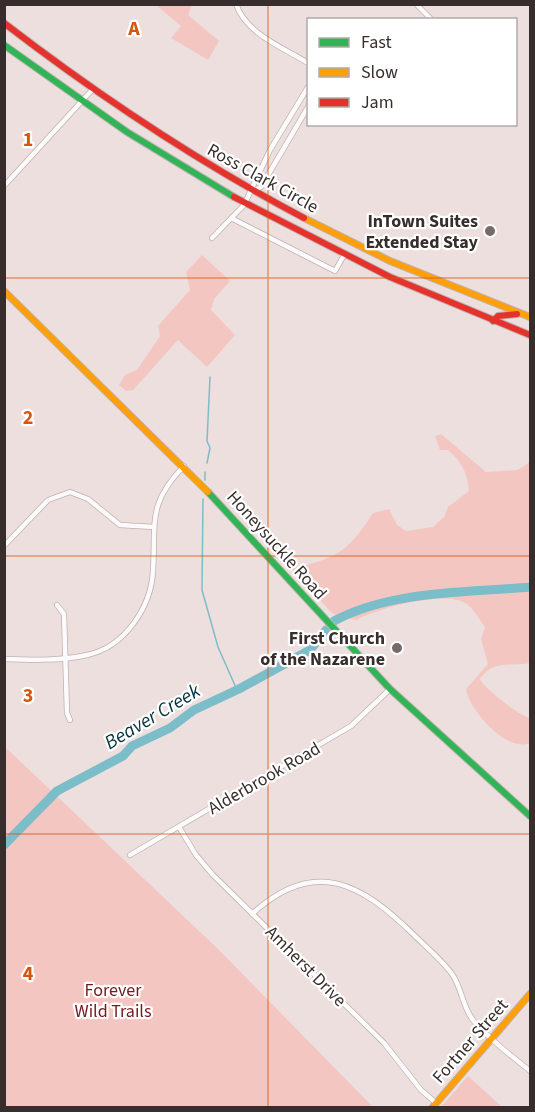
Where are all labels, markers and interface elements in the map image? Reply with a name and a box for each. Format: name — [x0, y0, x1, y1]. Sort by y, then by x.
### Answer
text: A — [127, 15, 140, 43]
legend — [307, 18, 517, 126]
text: Fast — [361, 30, 392, 55]
text: Slow — [361, 60, 398, 85]
text: Jam — [361, 90, 394, 115]
text: 1 — [23, 126, 33, 154]
street label: Ross Clark Circle — [203, 138, 323, 219]
place label: InTown Suites Extended Stay — [366, 209, 479, 255]
marker: InTown Suites Extended Stay — [483, 224, 497, 238]
text: 2 — [23, 404, 33, 432]
street label: Honeysuckle Road — [221, 485, 332, 605]
place label: First Church of the Nazarene — [260, 626, 385, 672]
marker: First Church of the Nazarene — [390, 641, 404, 655]
water label: Beaver Creek — [99, 677, 206, 757]
text: 3 — [23, 682, 33, 710]
street label: Alderbrook Road — [203, 736, 325, 821]
street label: Amherst Drive — [260, 920, 352, 1013]
text: 4 — [23, 960, 34, 988]
park label: Forever Wild Trails — [74, 978, 152, 1024]
street label: Fortner Street — [427, 994, 514, 1089]

